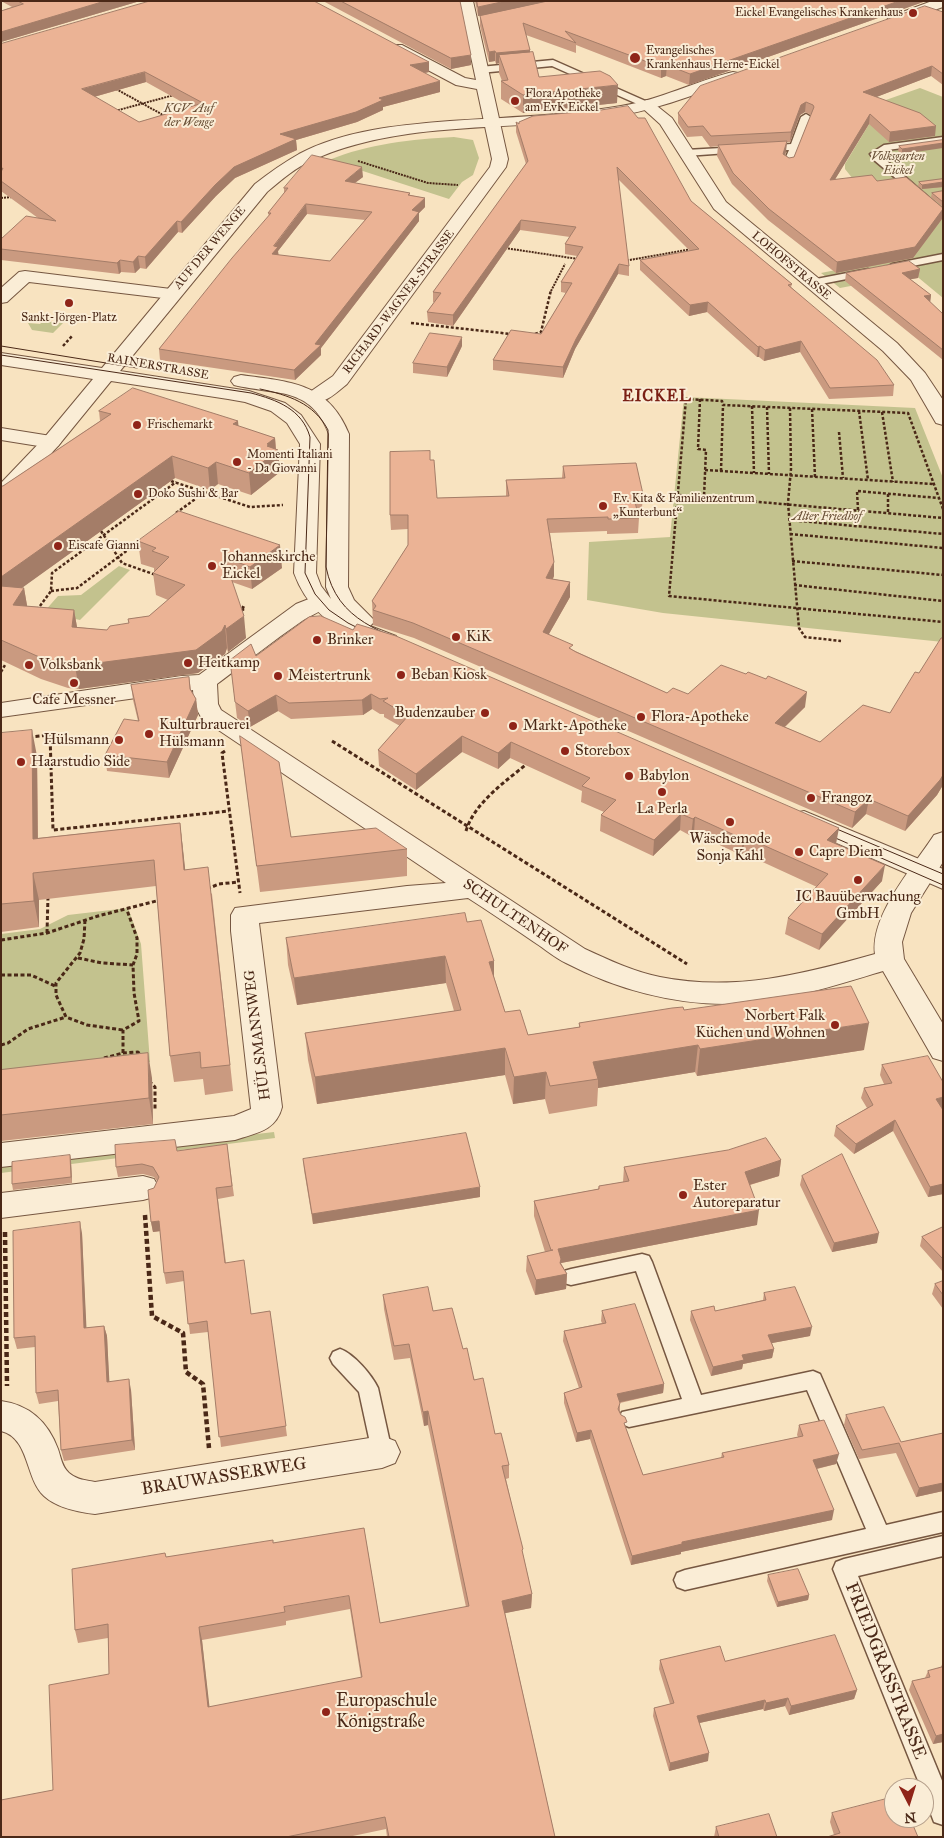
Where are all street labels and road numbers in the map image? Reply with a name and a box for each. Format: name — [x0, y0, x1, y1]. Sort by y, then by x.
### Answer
street label: AUF DER WENGE — [171, 204, 249, 292]
street label: RICHARD-WAGNER-STRASSE — [340, 227, 458, 377]
street label: LOHOFSTRASSE — [748, 229, 834, 303]
street label: RAINERSTRASSE — [106, 351, 210, 383]
street label: SCHULTENHOF — [459, 875, 571, 959]
street label: HÜLSMANNWEG — [241, 969, 275, 1101]
street label: BRAUWASSERWEG — [140, 1453, 308, 1501]
street label: FRIEDGRASSTRASSE — [840, 1580, 930, 1762]

